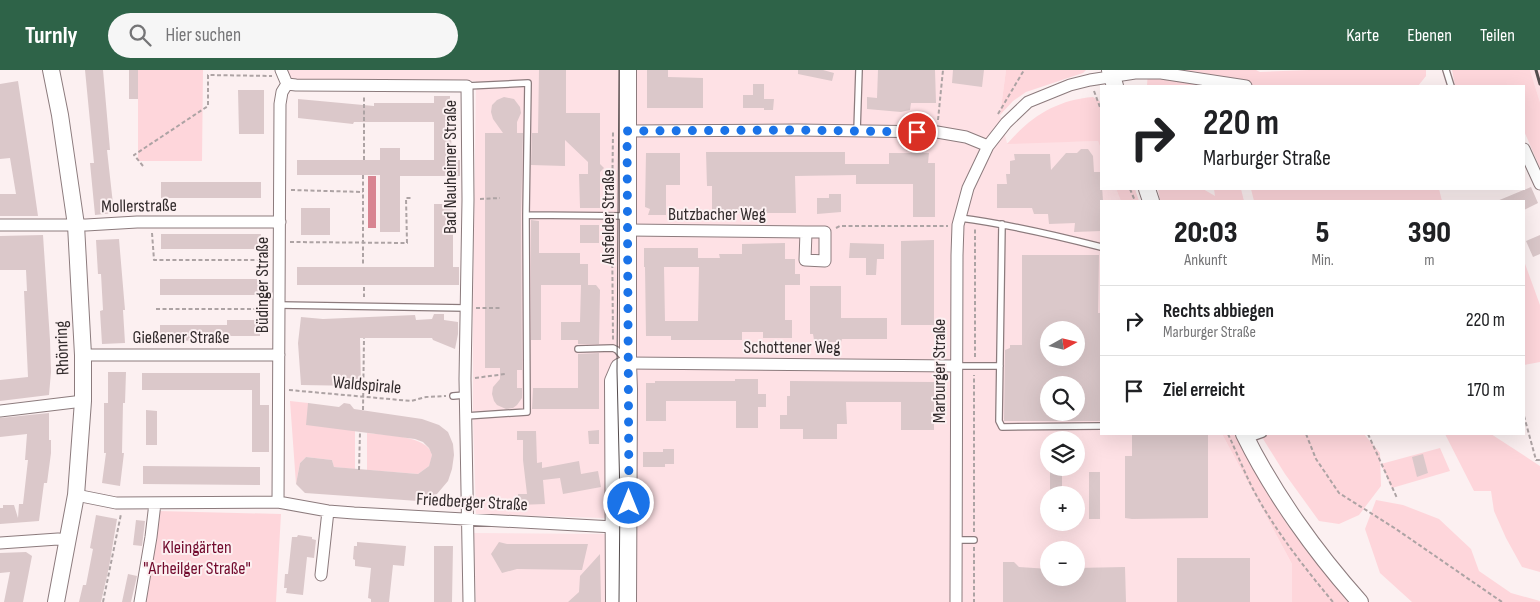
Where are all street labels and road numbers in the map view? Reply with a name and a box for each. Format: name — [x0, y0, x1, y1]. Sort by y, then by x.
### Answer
street label: Bad Nauheimer Straße — [440, 100, 461, 234]
street label: Alsfelder Straße — [598, 169, 619, 266]
street label: Mollerstraße — [101, 195, 177, 217]
street label: Butzbacher Weg — [668, 204, 766, 225]
street label: Büdinger Straße — [252, 237, 273, 333]
street label: Marburger Straße — [929, 319, 950, 423]
street label: Rhönring — [51, 320, 73, 376]
street label: Gießener Straße — [132, 327, 230, 348]
street label: Schottener Weg — [744, 337, 840, 358]
street label: Waldspirale — [332, 372, 402, 398]
street label: Friedberger Straße — [416, 489, 528, 515]

